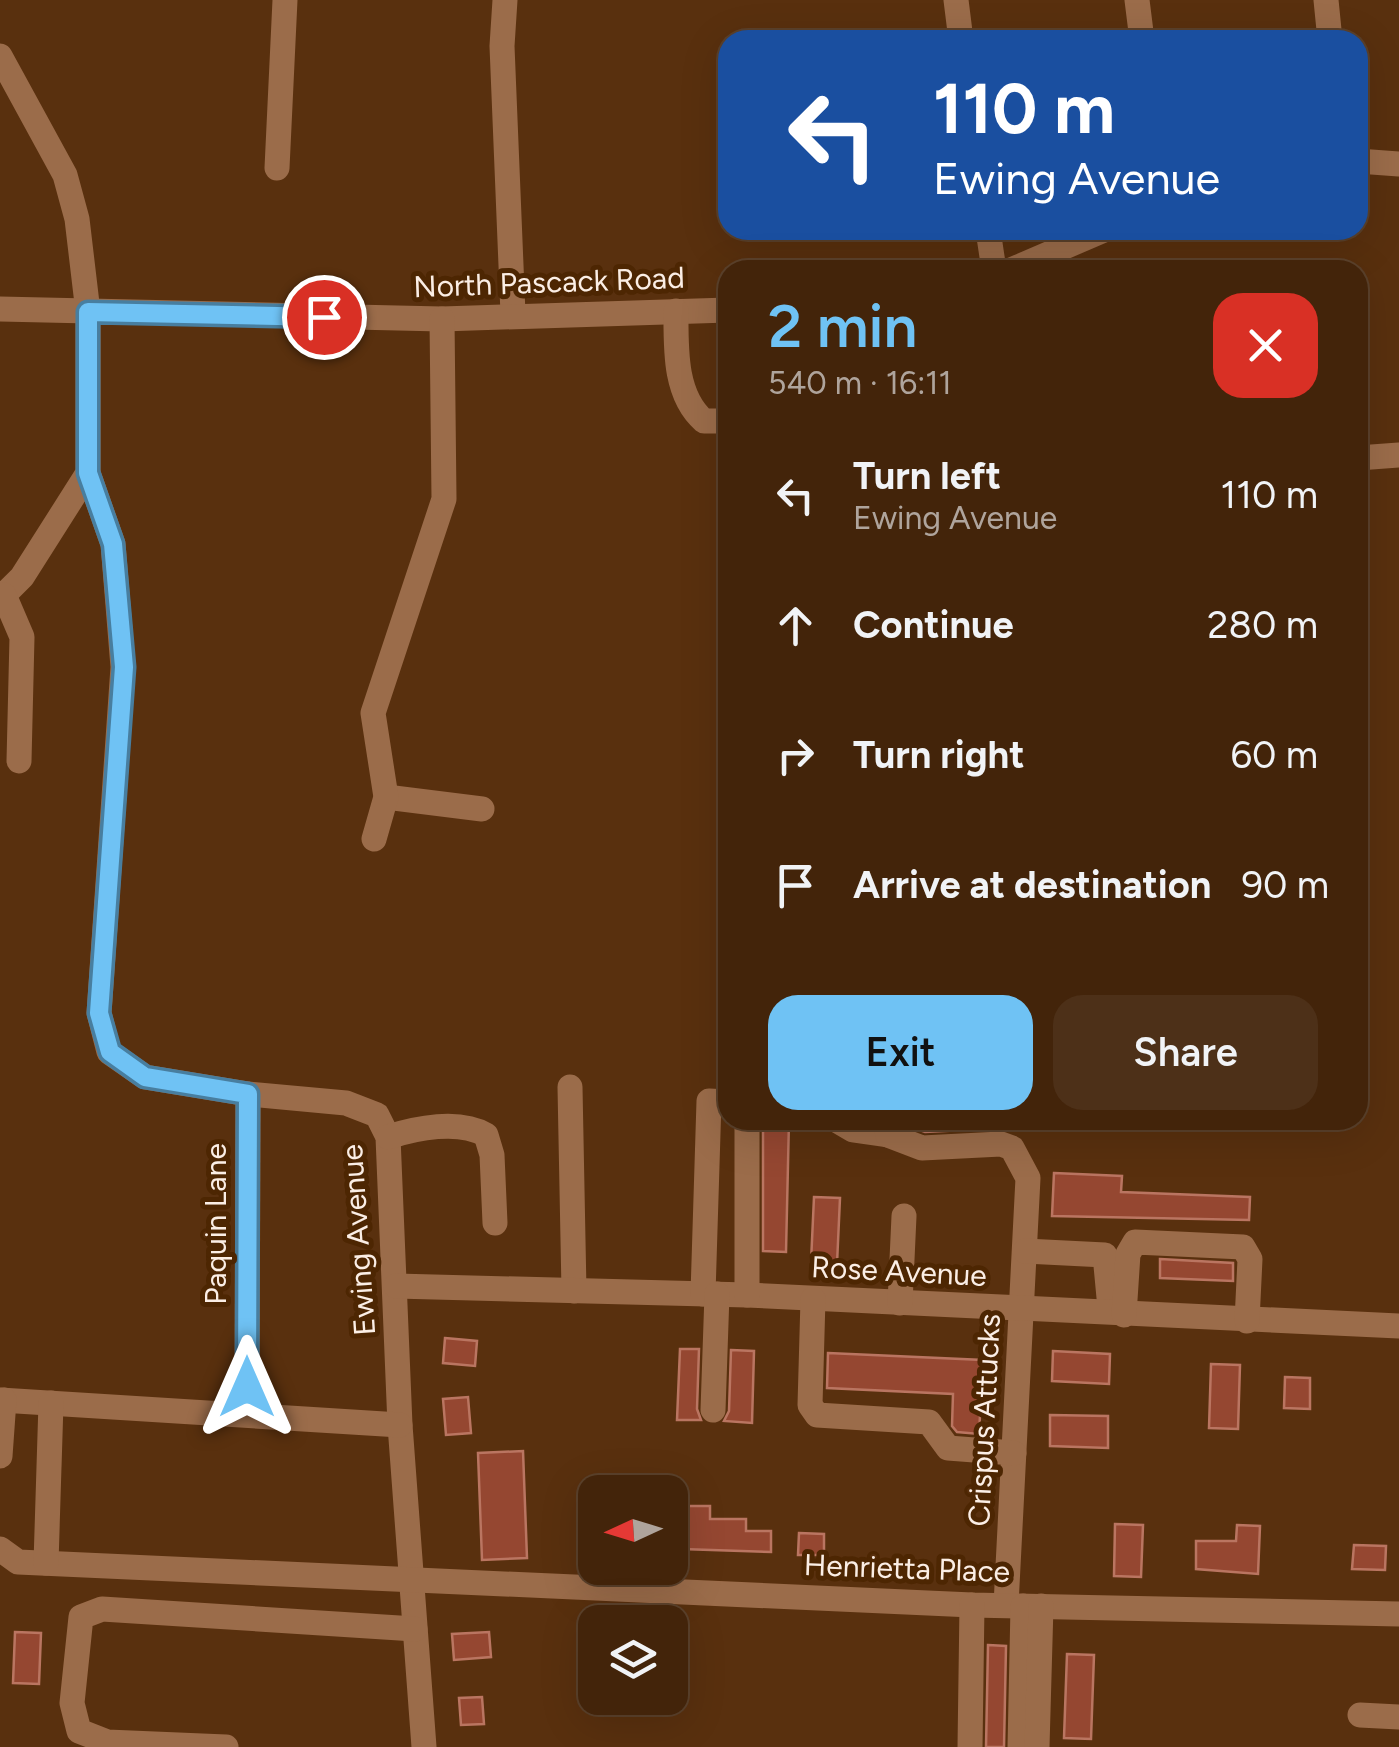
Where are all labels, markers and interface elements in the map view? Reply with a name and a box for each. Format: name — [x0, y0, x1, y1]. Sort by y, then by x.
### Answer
text: 110 m — [933, 66, 1115, 151]
icon: left — [768, 70, 898, 200]
text: Ewing Avenue — [933, 151, 1220, 205]
street label: North Pascack Road — [413, 259, 685, 305]
pin — [282, 275, 367, 360]
icon: arrive — [297, 290, 352, 345]
text: 2 min — [768, 290, 917, 362]
button: close — [1213, 293, 1318, 398]
text: 540 m · 16:11 — [768, 364, 952, 402]
text: Turn left — [853, 453, 1001, 499]
icon: left — [768, 468, 823, 523]
text: 110 m — [1221, 472, 1318, 518]
text: Ewing Avenue — [853, 499, 1057, 537]
icon: ahead — [768, 598, 823, 653]
text: Continue — [853, 602, 1014, 648]
text: 280 m — [1207, 602, 1318, 648]
icon: right — [768, 728, 823, 783]
text: Turn right — [853, 732, 1025, 778]
text: 60 m — [1230, 732, 1318, 778]
icon: arrive — [768, 858, 823, 913]
text: Arrive at destination — [853, 862, 1211, 908]
text: 90 m — [1241, 862, 1329, 908]
button: Exit — [768, 995, 1033, 1110]
button: Share — [1053, 995, 1318, 1110]
street label: Paquin Lane — [197, 1143, 234, 1305]
street label: Ewing Avenue — [333, 1143, 383, 1337]
street label: Rose Avenue — [810, 1248, 988, 1294]
street label: Crispus Attucks — [960, 1313, 1008, 1527]
position arrow — [195, 1335, 299, 1439]
north arrow — [578, 1475, 688, 1585]
map controls — [578, 1475, 688, 1715]
street label: Henrietta Place — [803, 1546, 1011, 1590]
button: layers — [578, 1605, 688, 1715]

